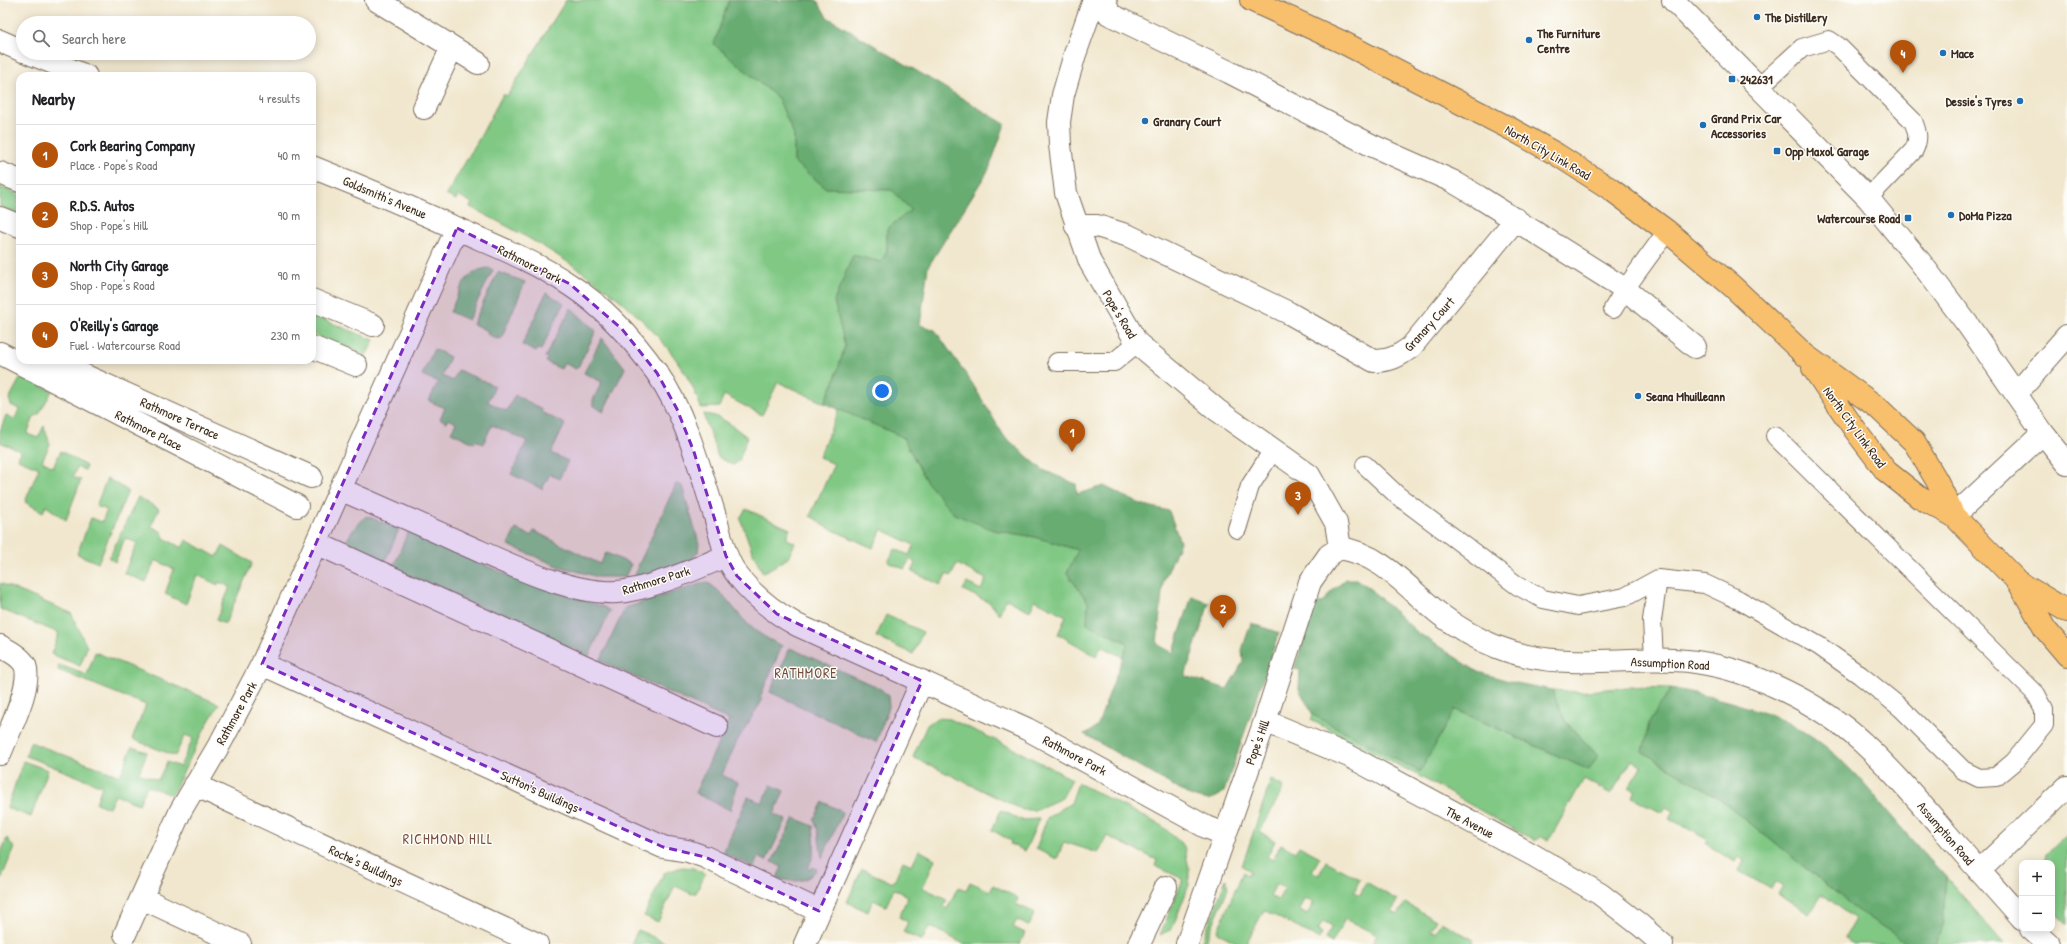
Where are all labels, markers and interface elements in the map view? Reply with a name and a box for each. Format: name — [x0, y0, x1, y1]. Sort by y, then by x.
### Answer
place label: The Distillery — [1764, 8, 1828, 27]
marker: The Distillery — [1752, 12, 1762, 22]
search box — [16, 16, 316, 60]
place label: The Furniture Centre — [1536, 24, 1601, 57]
icon: search — [30, 27, 52, 49]
text: Search here — [62, 28, 126, 49]
marker: The Furniture Centre — [1524, 35, 1534, 45]
pin: 4 — [1890, 40, 1916, 73]
place label: Mace — [1951, 44, 1975, 62]
marker: Mace — [1938, 48, 1948, 58]
place label: 242631 — [1740, 70, 1773, 88]
marker: 242631 — [1727, 74, 1737, 84]
text: Nearby — [32, 87, 75, 110]
text: 4 results — [259, 89, 300, 107]
place label: Dessie's Tyres — [1946, 92, 2012, 111]
marker: Dessie's Tyres — [2015, 96, 2025, 106]
place label: Grand Prix Car Accessories — [1711, 109, 1782, 142]
place label: Granary Court — [1153, 112, 1221, 131]
marker: Granary Court — [1140, 116, 1150, 126]
street label: North City Link Road — [1502, 120, 1594, 184]
marker: Grand Prix Car Accessories — [1698, 120, 1708, 130]
text: Cork Bearing Company — [70, 135, 195, 156]
place label: Opp Maxol Garage — [1785, 142, 1870, 161]
text: 1 — [43, 146, 47, 164]
text: 40 m — [277, 146, 300, 164]
marker: Opp Maxol Garage — [1772, 146, 1782, 156]
text: Place · Pope's Road — [70, 156, 157, 174]
street label: Goldsmith's Avenue — [340, 171, 430, 223]
text: R.D.S. Autos — [70, 195, 134, 216]
text: 2 — [42, 206, 48, 224]
text: 90 m — [278, 206, 300, 224]
place label: DoMa Pizza — [1959, 206, 2013, 224]
place label: Watercourse Road — [1817, 209, 1901, 227]
marker: DoMa Pizza — [1946, 210, 1956, 220]
marker: Watercourse Road — [1903, 213, 1913, 223]
text: Shop · Pope's Hill — [70, 216, 148, 234]
street label: Rathmore Park — [495, 240, 566, 288]
text: North City Garage — [70, 255, 169, 276]
text: 3 — [42, 266, 48, 284]
text: 90 m — [278, 266, 300, 284]
text: Shop · Pope's Road — [70, 276, 154, 294]
street label: Pope's Road — [1098, 286, 1142, 342]
street label: Granary Court — [1400, 292, 1459, 355]
text: O'Reilly's Garage — [70, 315, 159, 336]
text: 4 — [43, 326, 47, 344]
text: 230 m — [270, 326, 300, 344]
text: Fuel · Watercourse Road — [70, 336, 180, 354]
your location — [872, 381, 892, 401]
street label: North City Link Road — [1819, 383, 1891, 471]
place label: Seana Mhuilleann — [1646, 387, 1725, 405]
marker: Seana Mhuilleann — [1633, 391, 1643, 401]
street label: Rathmore Terrace — [138, 393, 222, 443]
street label: Rathmore Place — [112, 405, 186, 455]
pin: 1 — [1059, 419, 1085, 452]
pin: 3 — [1285, 482, 1311, 515]
street label: Rathmore Park — [620, 561, 693, 599]
pin: 2 — [1210, 595, 1236, 628]
street label: Assumption Road — [1630, 652, 1710, 674]
district label: RATHMORE — [775, 663, 837, 682]
street label: Rathmore Park — [211, 678, 261, 748]
street label: Pope's Hill — [1241, 716, 1274, 767]
street label: Rathmore Park — [1040, 731, 1111, 780]
street label: Sutton's Buildings — [498, 766, 582, 816]
street label: Assumption Road — [1913, 797, 1979, 869]
street label: The Avenue — [1443, 802, 1497, 842]
district label: RICHMOND HILL — [403, 829, 493, 848]
street label: Roche's Buildings — [326, 840, 406, 890]
map controls — [2019, 860, 2055, 932]
button: + — [2019, 860, 2055, 896]
button: − — [2019, 896, 2055, 932]

